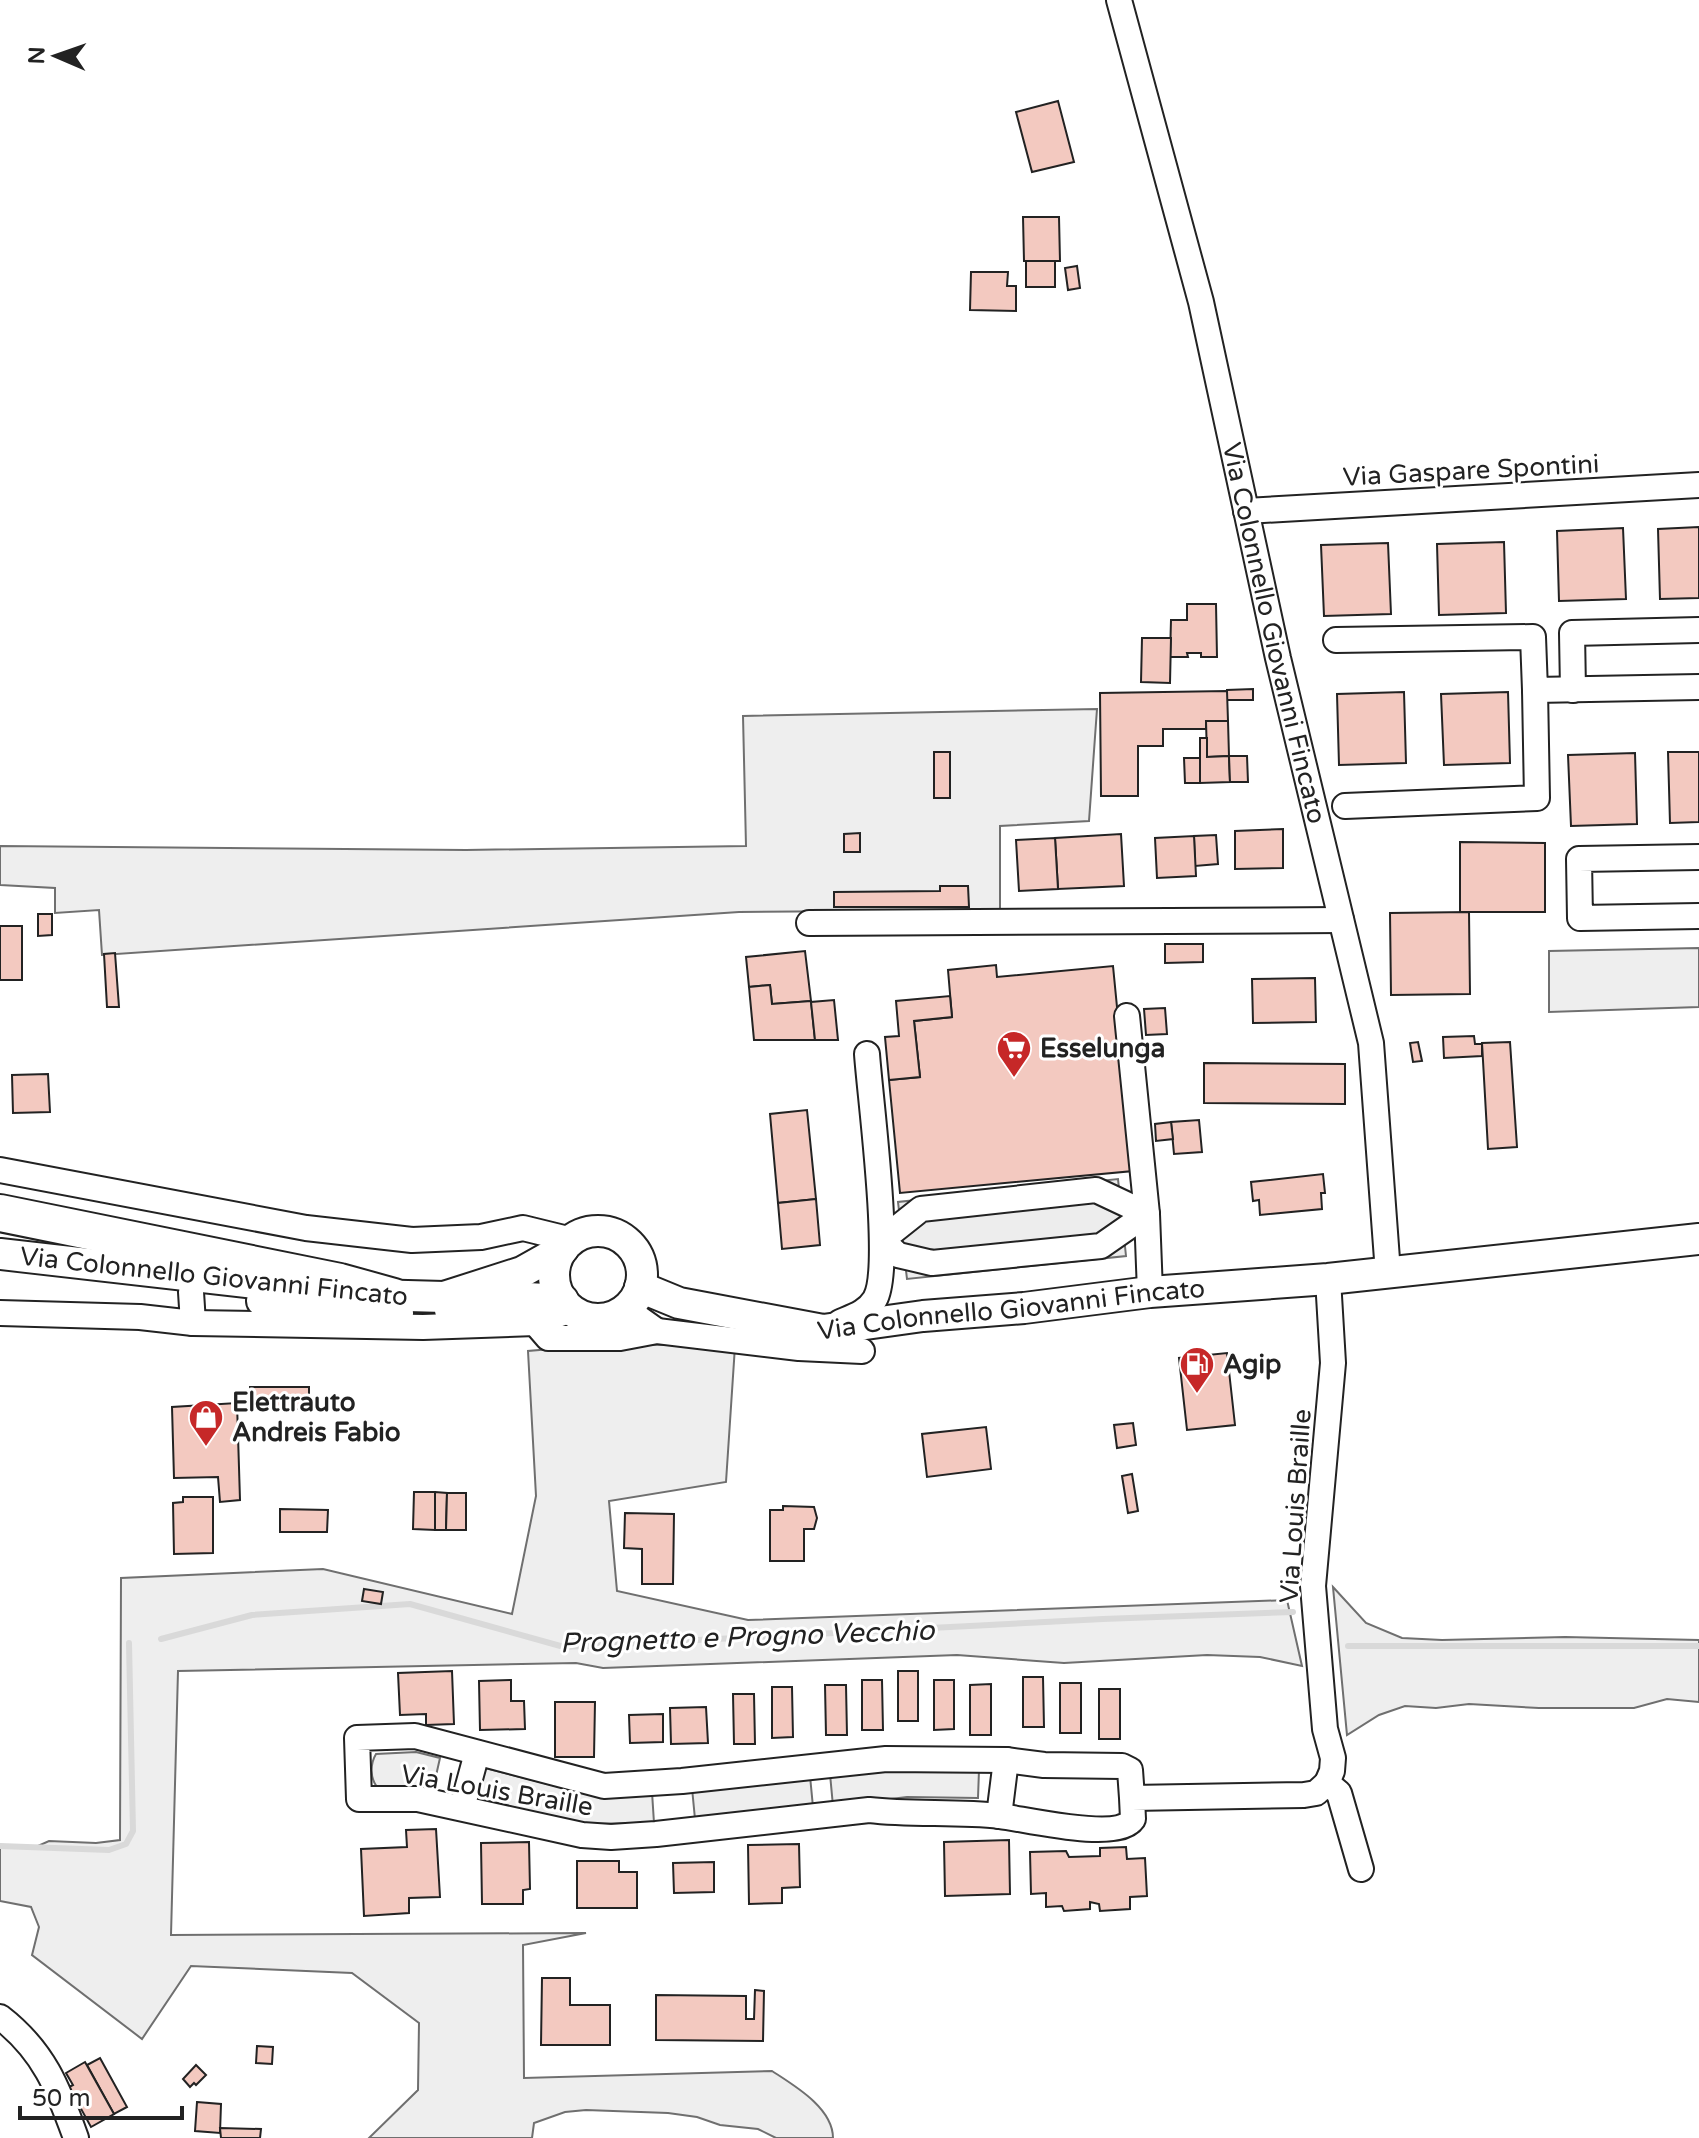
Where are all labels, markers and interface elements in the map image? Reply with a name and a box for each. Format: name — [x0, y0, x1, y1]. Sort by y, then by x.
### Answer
north arrow — [16, 16, 96, 96]
text: N — [24, 46, 50, 65]
street label: Via Colonnello Giovanni Fincato — [1216, 440, 1332, 827]
street label: Via Gaspare Spontini — [1342, 448, 1600, 493]
supermarket icon: Esselunga — [995, 1029, 1033, 1079]
place label: Esselunga — [1040, 1033, 1165, 1064]
street label: Via Colonnello Giovanni Fincato — [19, 1241, 409, 1312]
street label: Via Colonnello Giovanni Fincato — [815, 1273, 1206, 1347]
fuel station icon: Agip — [1178, 1345, 1216, 1395]
place label: Agip — [1223, 1349, 1281, 1380]
place label: Elettrauto Andreis Fabio — [232, 1387, 401, 1448]
shop icon: Elettrauto Andreis Fabio — [187, 1398, 225, 1448]
street label: Via Louis Braille — [1273, 1408, 1318, 1604]
water label: Prognetto e Progno Vecchio — [559, 1613, 937, 1661]
street label: Via Louis Braille — [398, 1758, 595, 1823]
scale bar — [20, 2070, 182, 2120]
text: 50 m — [32, 2084, 90, 2113]

